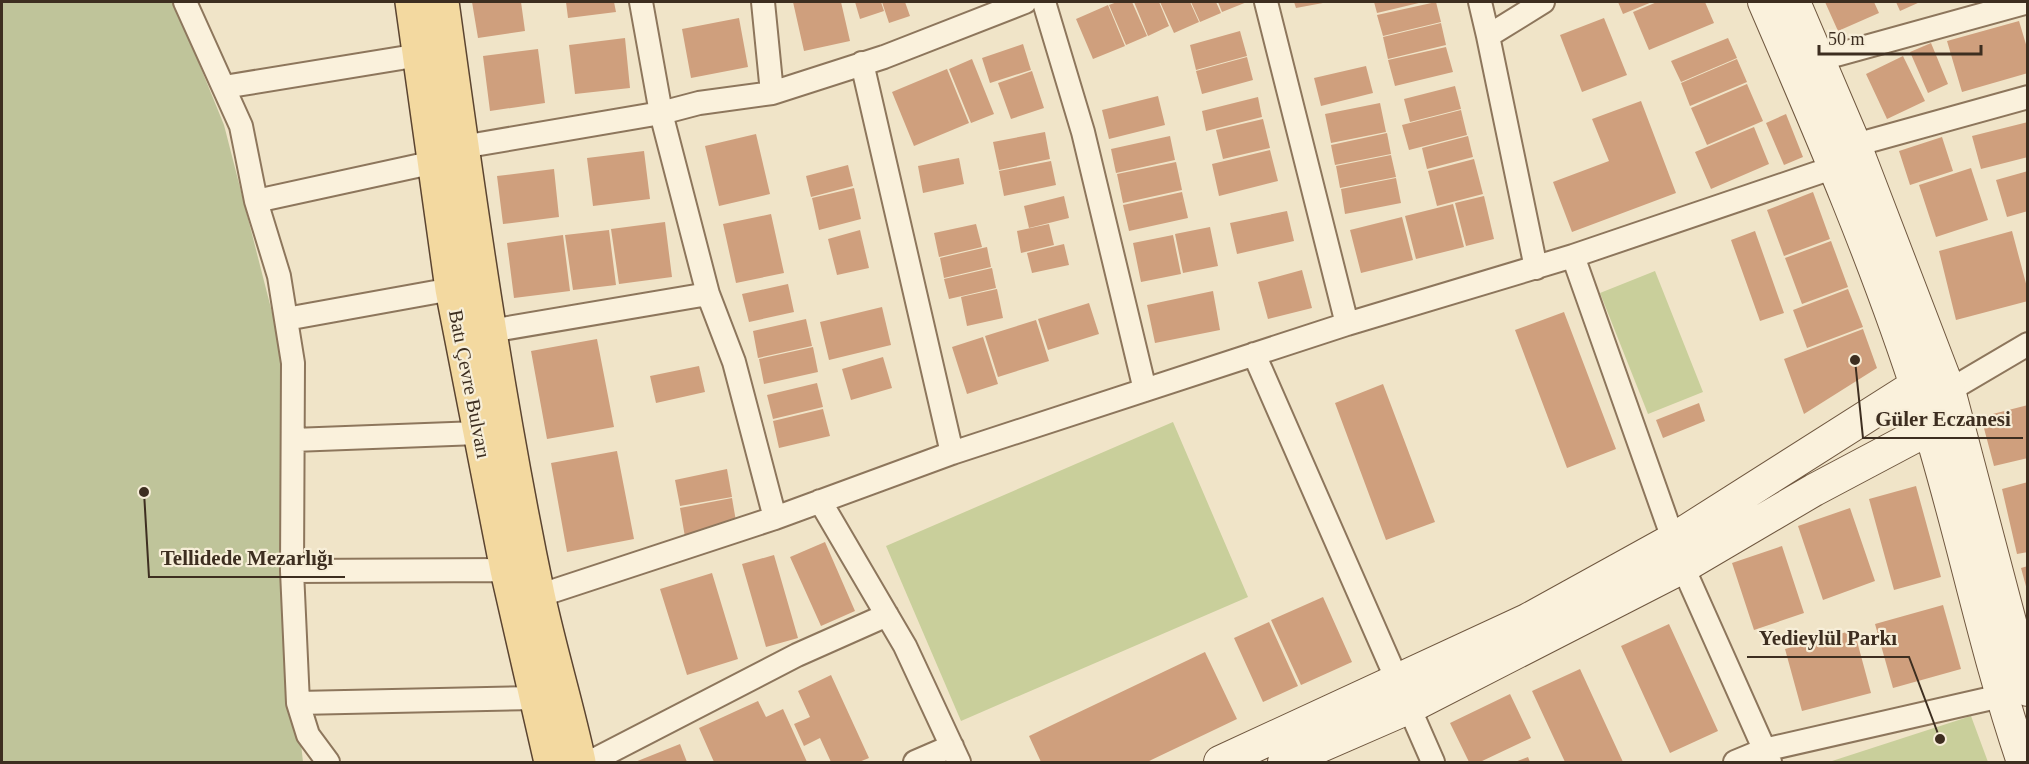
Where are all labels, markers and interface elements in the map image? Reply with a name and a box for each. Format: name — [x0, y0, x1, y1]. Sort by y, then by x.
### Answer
scale bar — [1819, 18, 1981, 56]
text: 50 m — [1828, 29, 1865, 49]
street label: Batı Çevre Bulvarı — [444, 308, 495, 461]
callout: Güler Eczanesi — [1863, 399, 2023, 438]
text: Güler Eczanesi — [1875, 407, 2011, 431]
callout: Tellidede Mezarlığı — [149, 538, 345, 577]
text: Tellidede Mezarlığı — [161, 546, 333, 570]
callout: Yedieylül Parkı — [1747, 618, 1909, 657]
text: Yedieylül Parkı — [1759, 626, 1897, 650]

